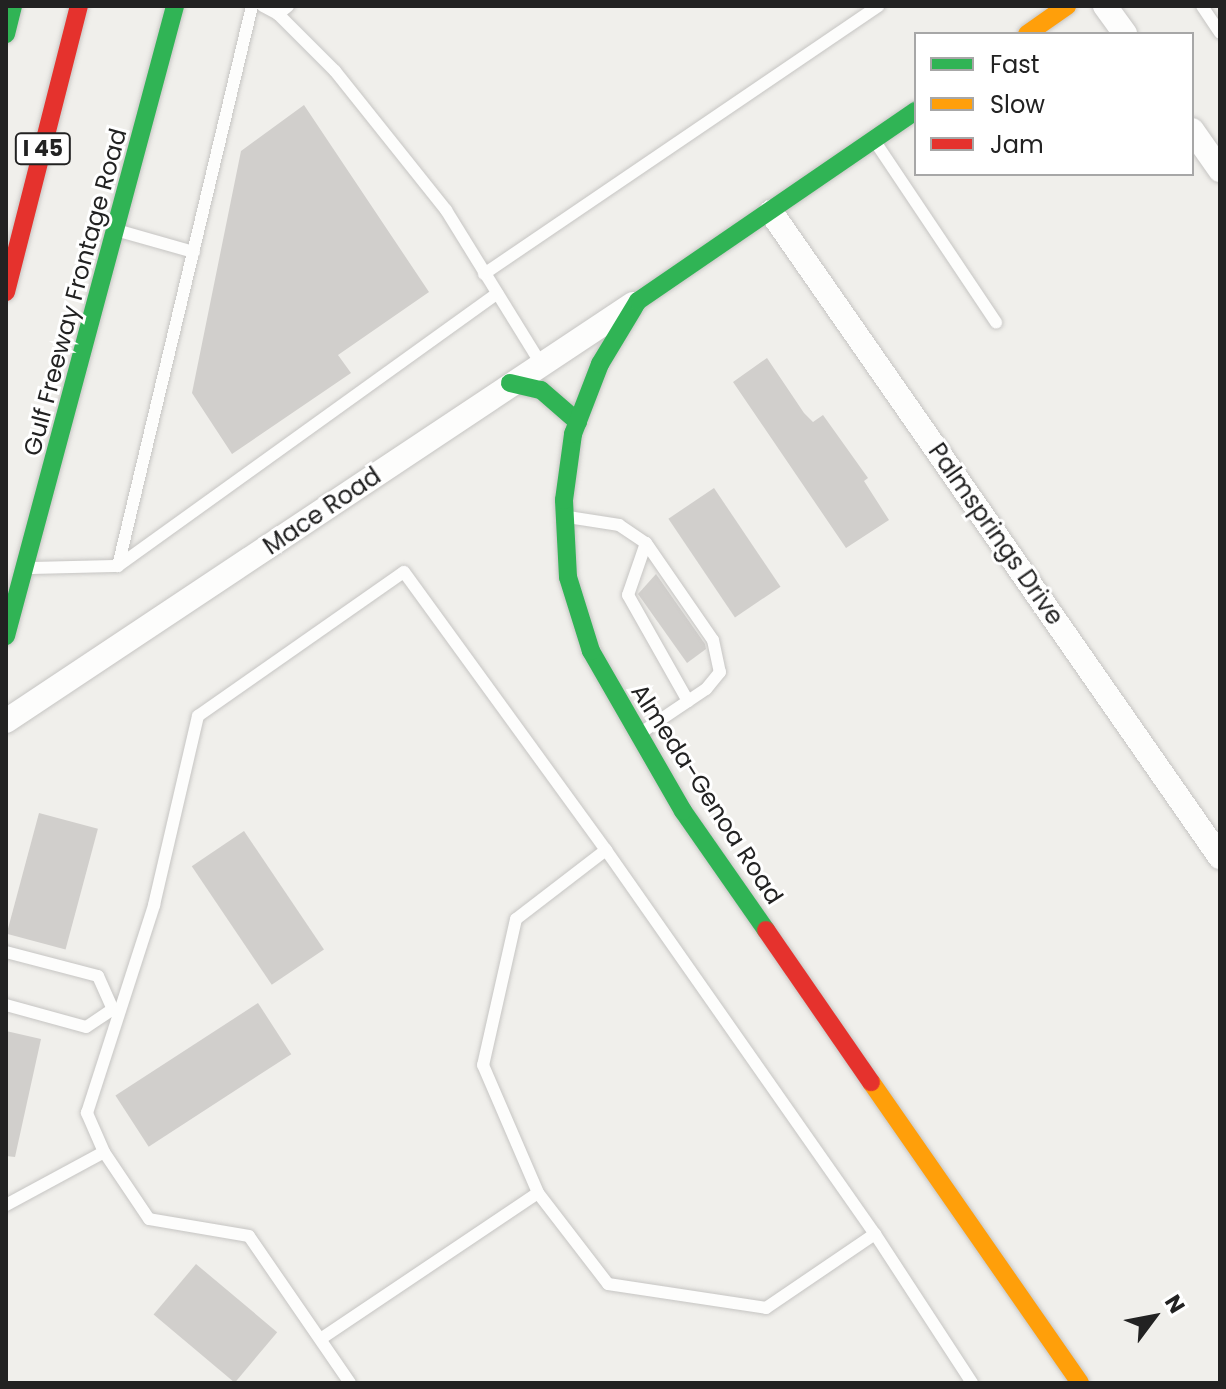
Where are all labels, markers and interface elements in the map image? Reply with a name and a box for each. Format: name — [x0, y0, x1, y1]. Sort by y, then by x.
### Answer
legend — [914, 32, 1194, 176]
text: Fast — [990, 48, 1040, 81]
text: Slow — [990, 88, 1045, 121]
street label: Gulf Freeway Frontage Road — [17, 125, 133, 459]
text: Jam — [990, 128, 1044, 161]
road number: I 45 — [13, 131, 73, 167]
street label: Palmsprings Drive — [923, 438, 1069, 630]
street label: Mace Road — [258, 461, 386, 561]
street label: Almeda-Genoa Road — [625, 679, 789, 909]
north arrow — [1114, 1277, 1194, 1357]
text: N — [1157, 1289, 1192, 1319]

